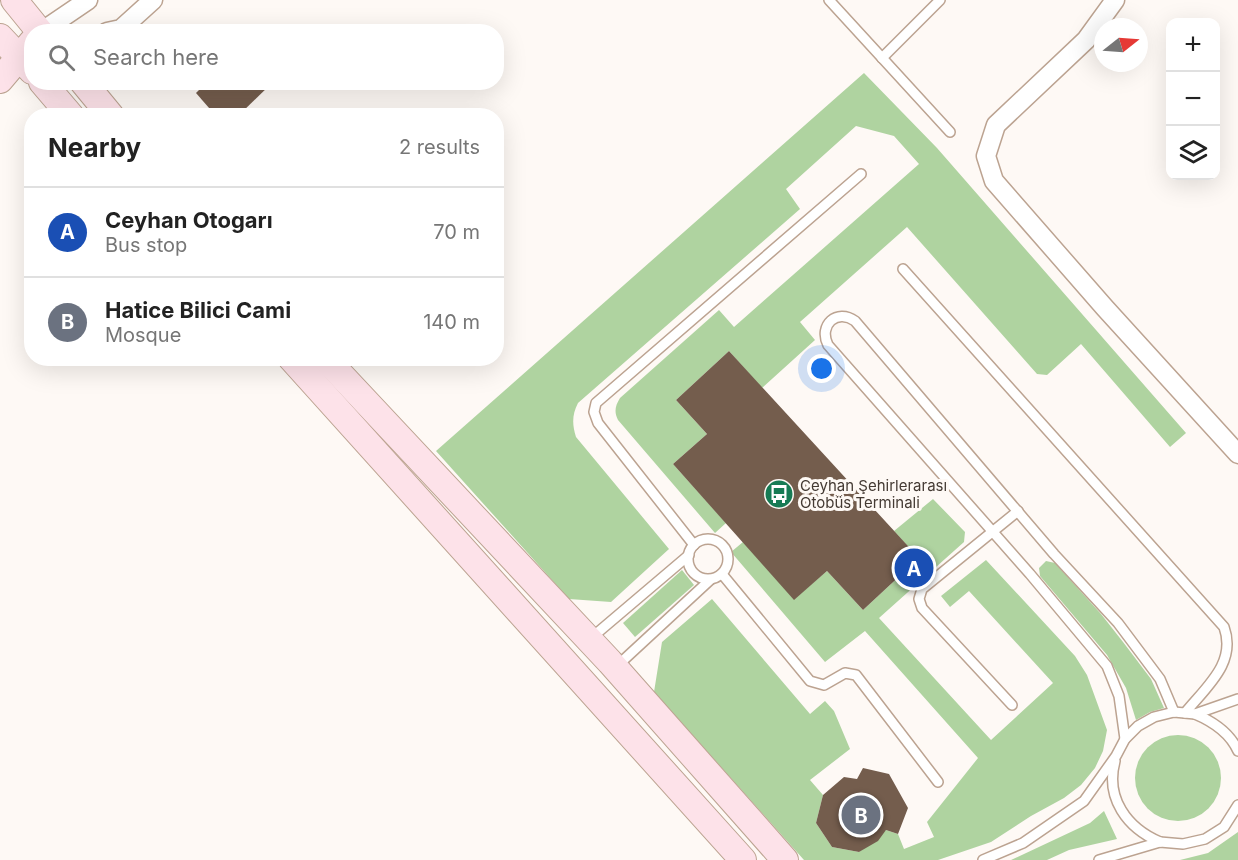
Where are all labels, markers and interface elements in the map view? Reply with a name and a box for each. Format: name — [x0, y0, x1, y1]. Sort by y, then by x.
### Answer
north arrow — [1094, 18, 1148, 72]
map controls — [1166, 18, 1220, 180]
button: + — [1166, 18, 1220, 72]
search box — [24, 24, 504, 90]
icon: search — [45, 41, 78, 74]
text: Search here — [93, 44, 219, 70]
button: − — [1166, 72, 1220, 126]
button: layers — [1166, 126, 1220, 180]
text: Nearby — [48, 132, 141, 163]
text: 2 results — [399, 135, 480, 159]
text: Ceyhan Otogarı — [105, 207, 273, 233]
text: A — [60, 220, 75, 244]
text: 70 m — [433, 220, 480, 244]
text: Bus stop — [105, 233, 187, 257]
text: Hatice Bilici Cami — [105, 297, 291, 323]
text: B — [61, 310, 74, 334]
text: 140 m — [423, 310, 480, 334]
text: Mosque — [105, 323, 181, 347]
your location — [807, 354, 836, 383]
place label: Ceyhan Şehirlerarası Otobüs Terminali — [800, 476, 947, 512]
bus stop icon: Ceyhan Şehirlerarası Otobüs Terminali — [763, 478, 795, 510]
pin: A — [894, 546, 934, 590]
pin: B — [842, 792, 880, 838]

